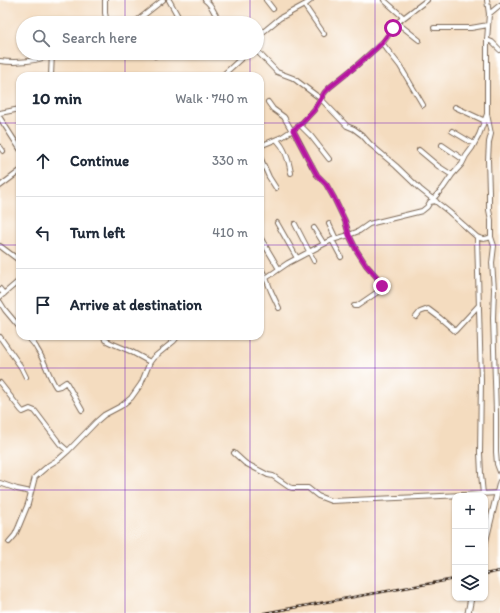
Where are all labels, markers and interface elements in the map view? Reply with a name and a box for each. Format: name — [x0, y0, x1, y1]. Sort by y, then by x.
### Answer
search box — [16, 16, 264, 60]
route start — [384, 19, 402, 37]
icon: search — [30, 27, 52, 49]
text: Search here — [62, 29, 137, 47]
text: 10 min — [32, 88, 82, 108]
text: Walk · 740 m — [175, 91, 248, 106]
icon: ahead — [32, 150, 54, 172]
text: Continue — [70, 152, 129, 170]
text: 330 m — [212, 153, 248, 168]
icon: left — [32, 222, 54, 244]
text: Turn left — [70, 224, 125, 242]
text: 410 m — [212, 225, 248, 240]
route end — [373, 277, 391, 295]
icon: arrive — [32, 294, 54, 316]
text: Arrive at destination — [70, 296, 202, 314]
map controls — [452, 493, 488, 601]
button: + — [452, 493, 488, 529]
button: − — [452, 529, 488, 565]
button: layers — [452, 565, 488, 601]

